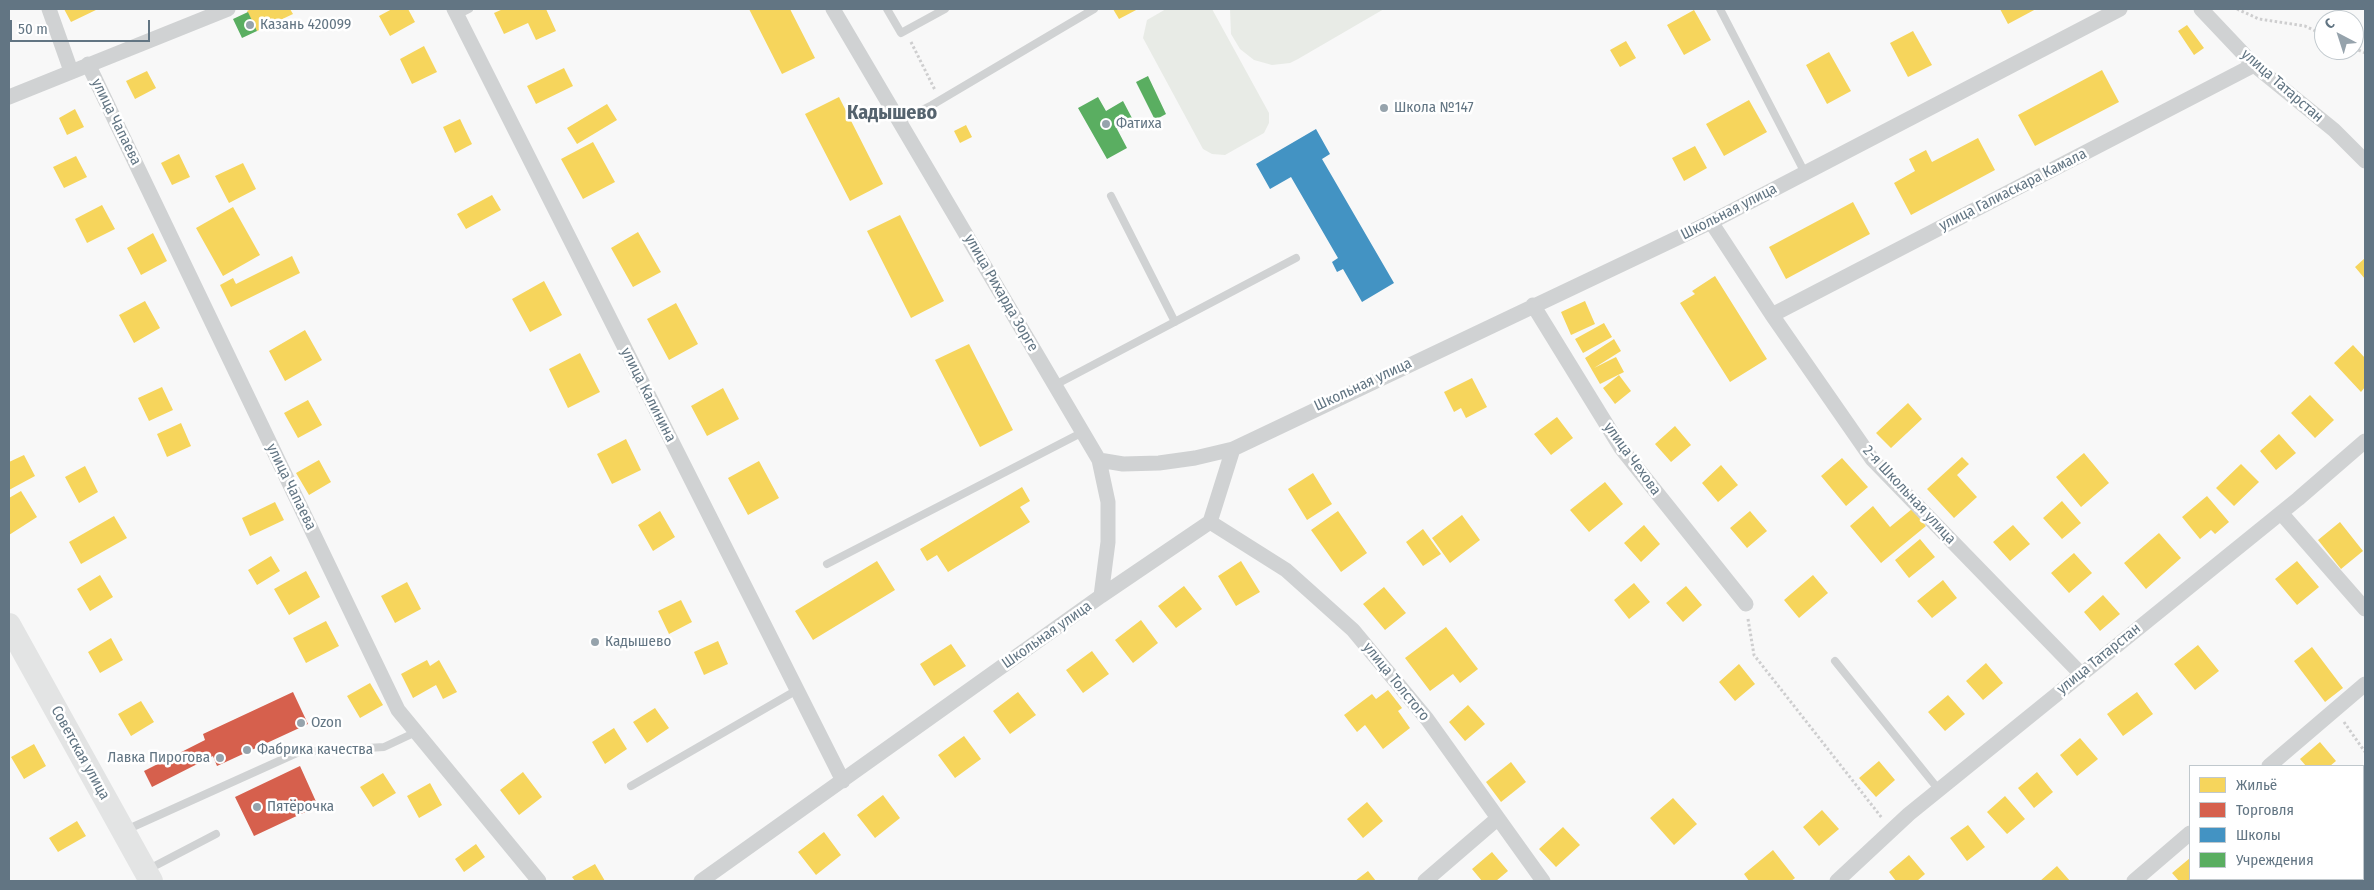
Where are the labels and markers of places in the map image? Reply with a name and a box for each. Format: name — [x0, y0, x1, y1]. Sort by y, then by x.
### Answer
place label: Казань 420099 — [260, 16, 351, 34]
marker: Казань 420099 — [244, 19, 256, 31]
place label: Школа №147 — [1394, 99, 1474, 117]
marker: Школа №147 — [1378, 102, 1390, 114]
place label: Фатиха — [1116, 115, 1162, 133]
marker: Фатиха — [1100, 118, 1112, 130]
place label: Кадышево — [605, 633, 671, 651]
marker: Кадышево — [589, 636, 601, 648]
place label: Ozon — [311, 714, 342, 732]
marker: Ozon — [295, 717, 307, 729]
place label: Фабрика качества — [257, 741, 373, 759]
marker: Фабрика качества — [241, 744, 253, 756]
place label: Лавка Пирогова — [108, 749, 210, 767]
marker: Лавка Пирогова — [214, 752, 226, 764]
place label: Пятёрочка — [267, 798, 334, 816]
marker: Пятёрочка — [251, 801, 263, 813]

